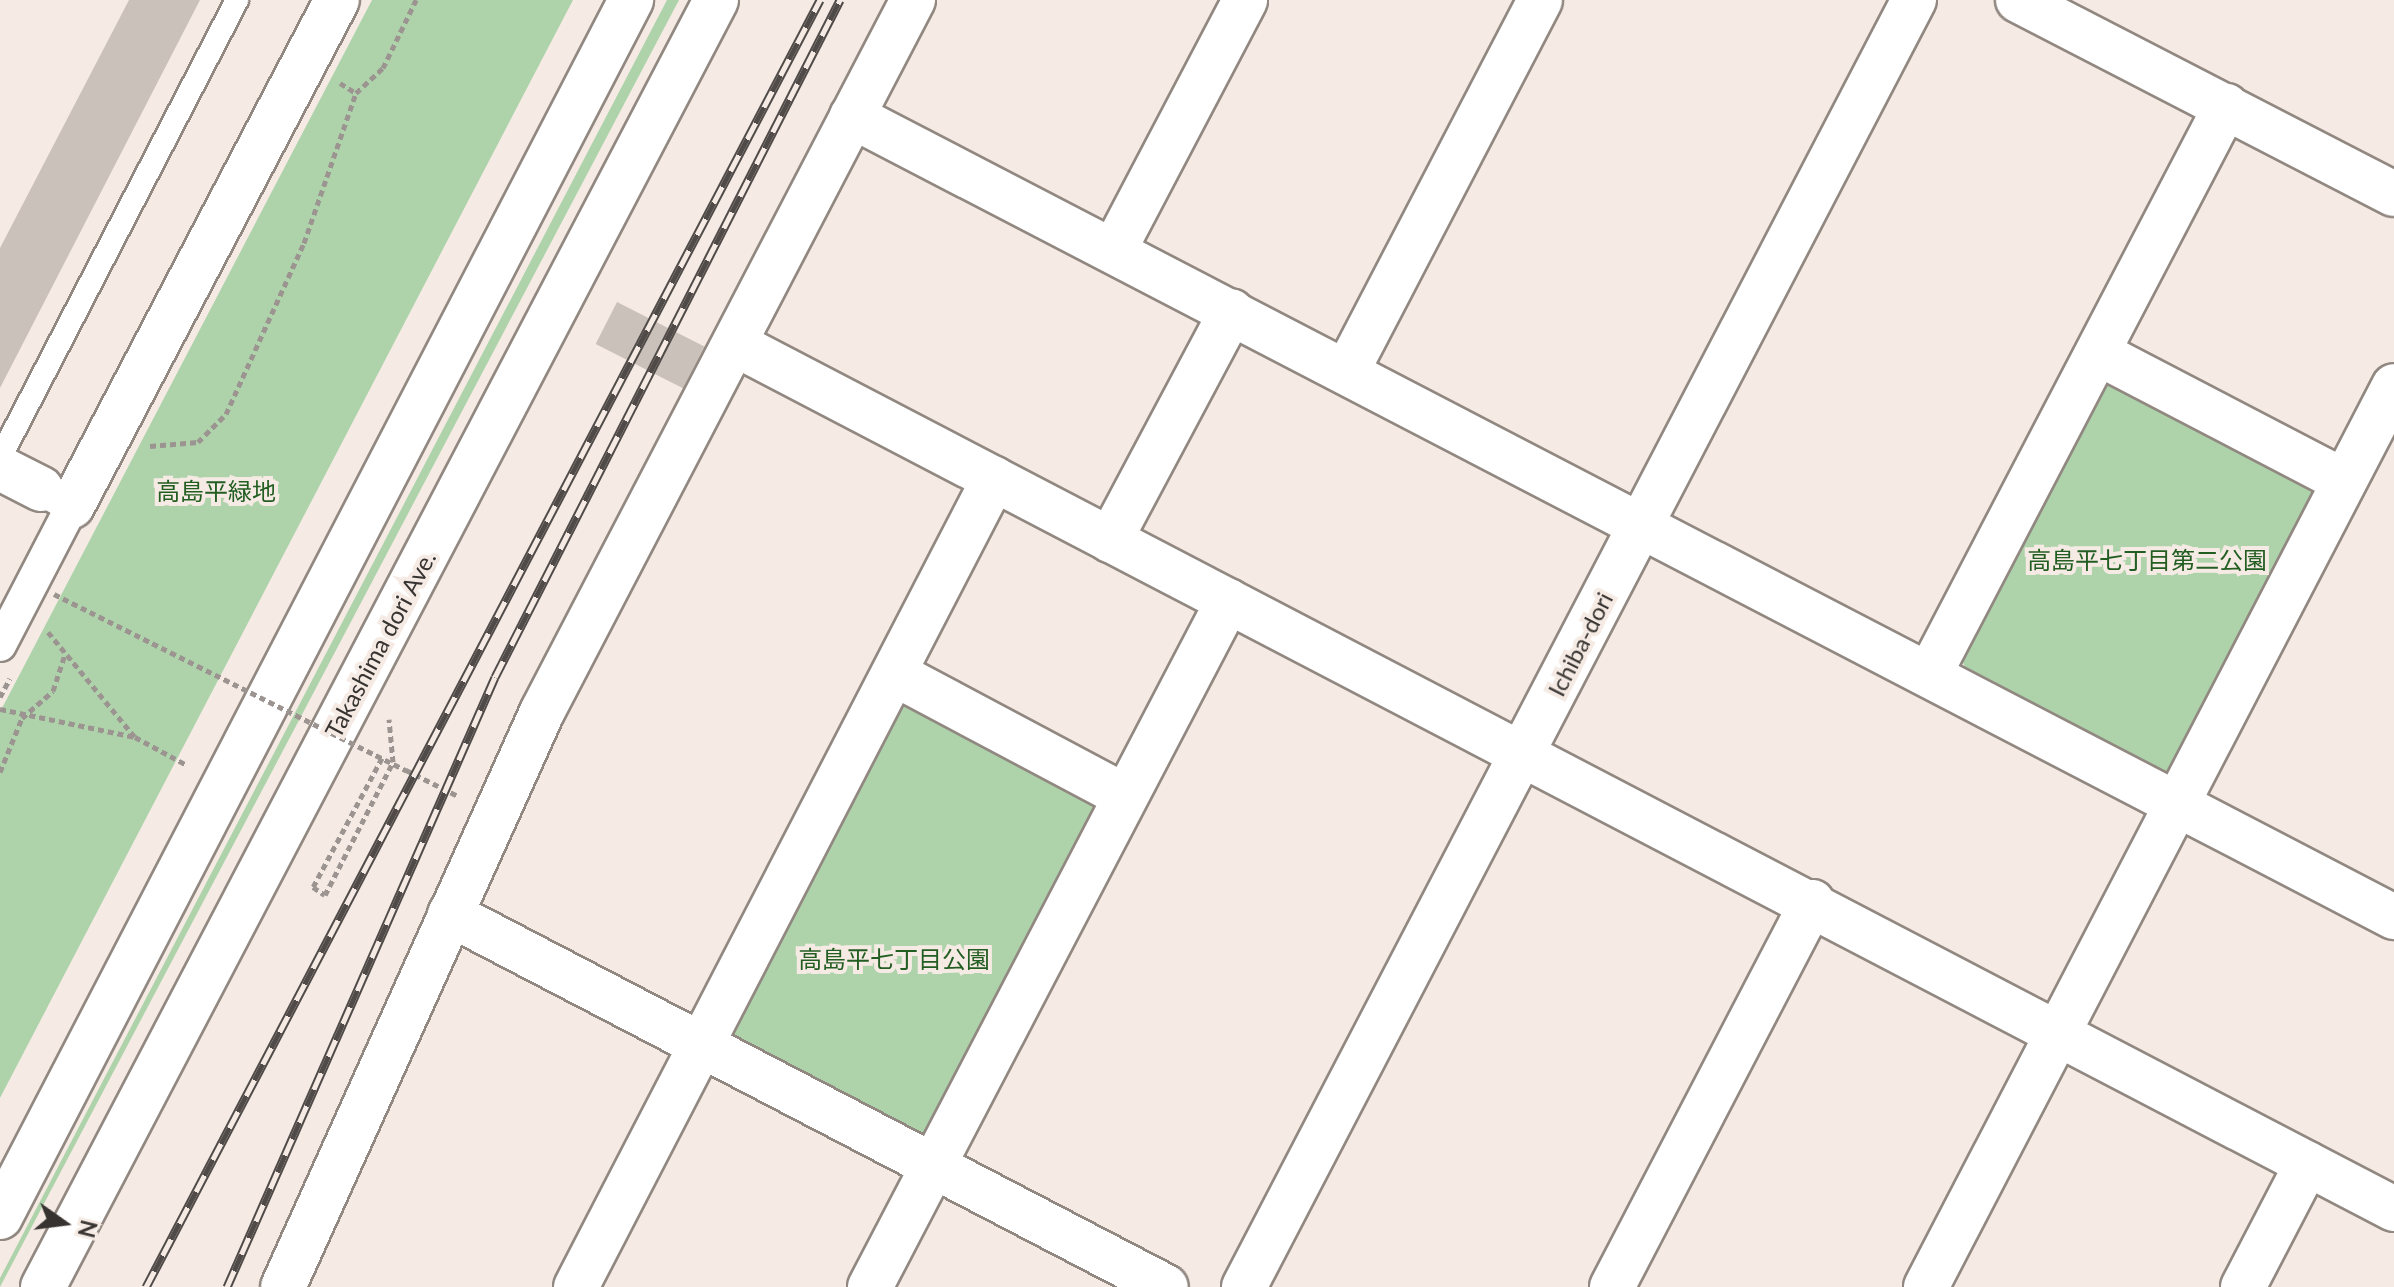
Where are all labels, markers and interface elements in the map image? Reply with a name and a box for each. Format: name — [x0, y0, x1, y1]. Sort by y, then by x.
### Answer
park label: 高島平緑地 — [156, 477, 276, 505]
street label: Takashima dori Ave. — [318, 545, 442, 743]
park label: 高島平七丁目第二公園 — [2027, 546, 2267, 574]
street label: Ichiba-dori — [1542, 587, 1618, 701]
park label: 高島平七丁目公園 — [798, 945, 990, 973]
north arrow — [24, 1183, 104, 1263]
text: N — [73, 1217, 103, 1240]

